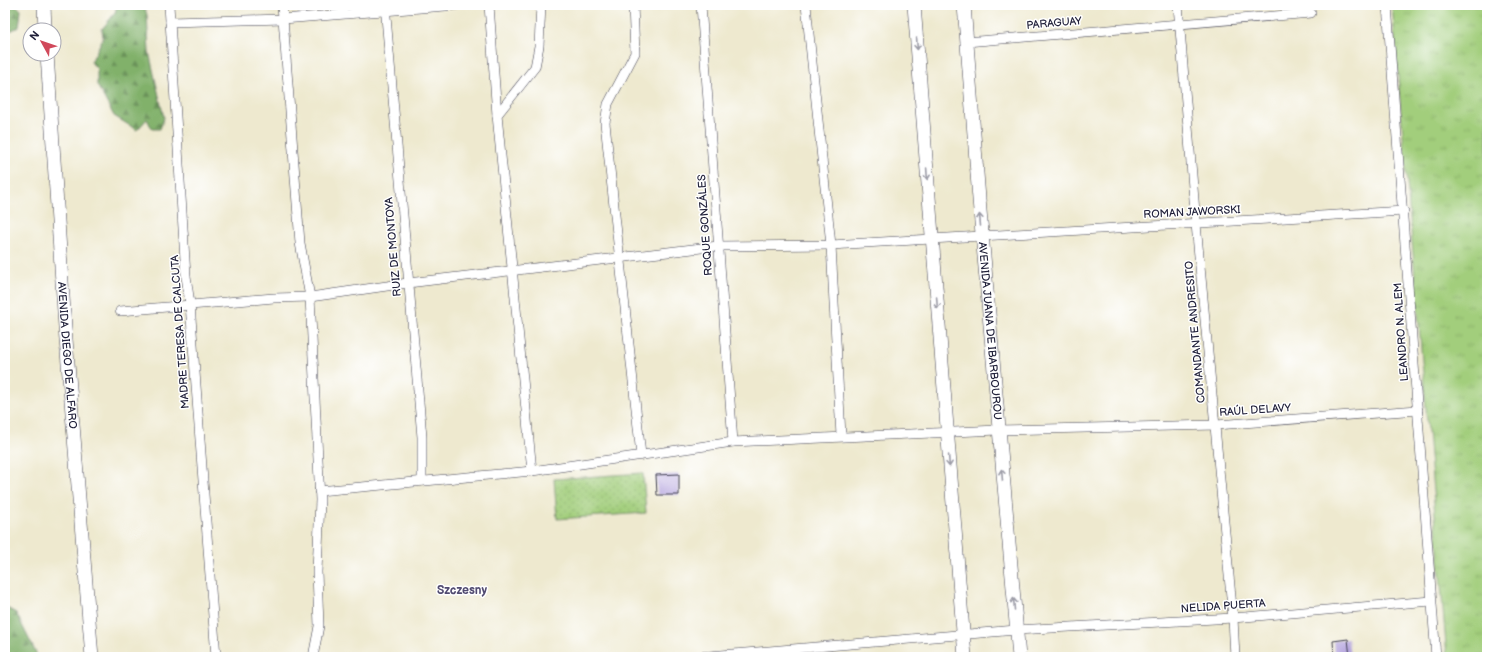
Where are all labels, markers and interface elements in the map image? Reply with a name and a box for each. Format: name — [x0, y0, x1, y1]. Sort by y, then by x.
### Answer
street label: PARAGUAY — [1026, 14, 1083, 32]
north arrow — [22, 22, 62, 62]
text: N — [27, 29, 42, 43]
one-way arrow — [913, 37, 920, 50]
one-way arrow — [923, 167, 931, 180]
street label: ROQUE GONZÁLES — [694, 174, 715, 276]
street label: RUIZ DE MONTOYA — [382, 197, 404, 297]
street label: ROMAN JAWORSKI — [1143, 203, 1242, 221]
one-way arrow — [977, 214, 984, 227]
street label: AVENIDA JUANA DE IBARBOUROU — [976, 241, 1005, 421]
street label: MADRE TERESA DE CALCUTA — [168, 254, 192, 409]
street label: COMANDANTE ANDRESITO — [1182, 260, 1208, 404]
street label: AVENIDA DIEGO DE ALFARO — [56, 281, 80, 429]
street label: LEANDRO N. ALEM — [1391, 282, 1411, 382]
one-way arrow — [934, 296, 941, 309]
street label: RAÚL DELAVY — [1219, 400, 1292, 419]
one-way arrow — [946, 454, 953, 467]
one-way arrow — [998, 469, 1006, 482]
district label: Szczesny — [437, 583, 488, 598]
street label: NELIDA PUERTA — [1180, 597, 1266, 615]
one-way arrow — [1010, 598, 1017, 611]

